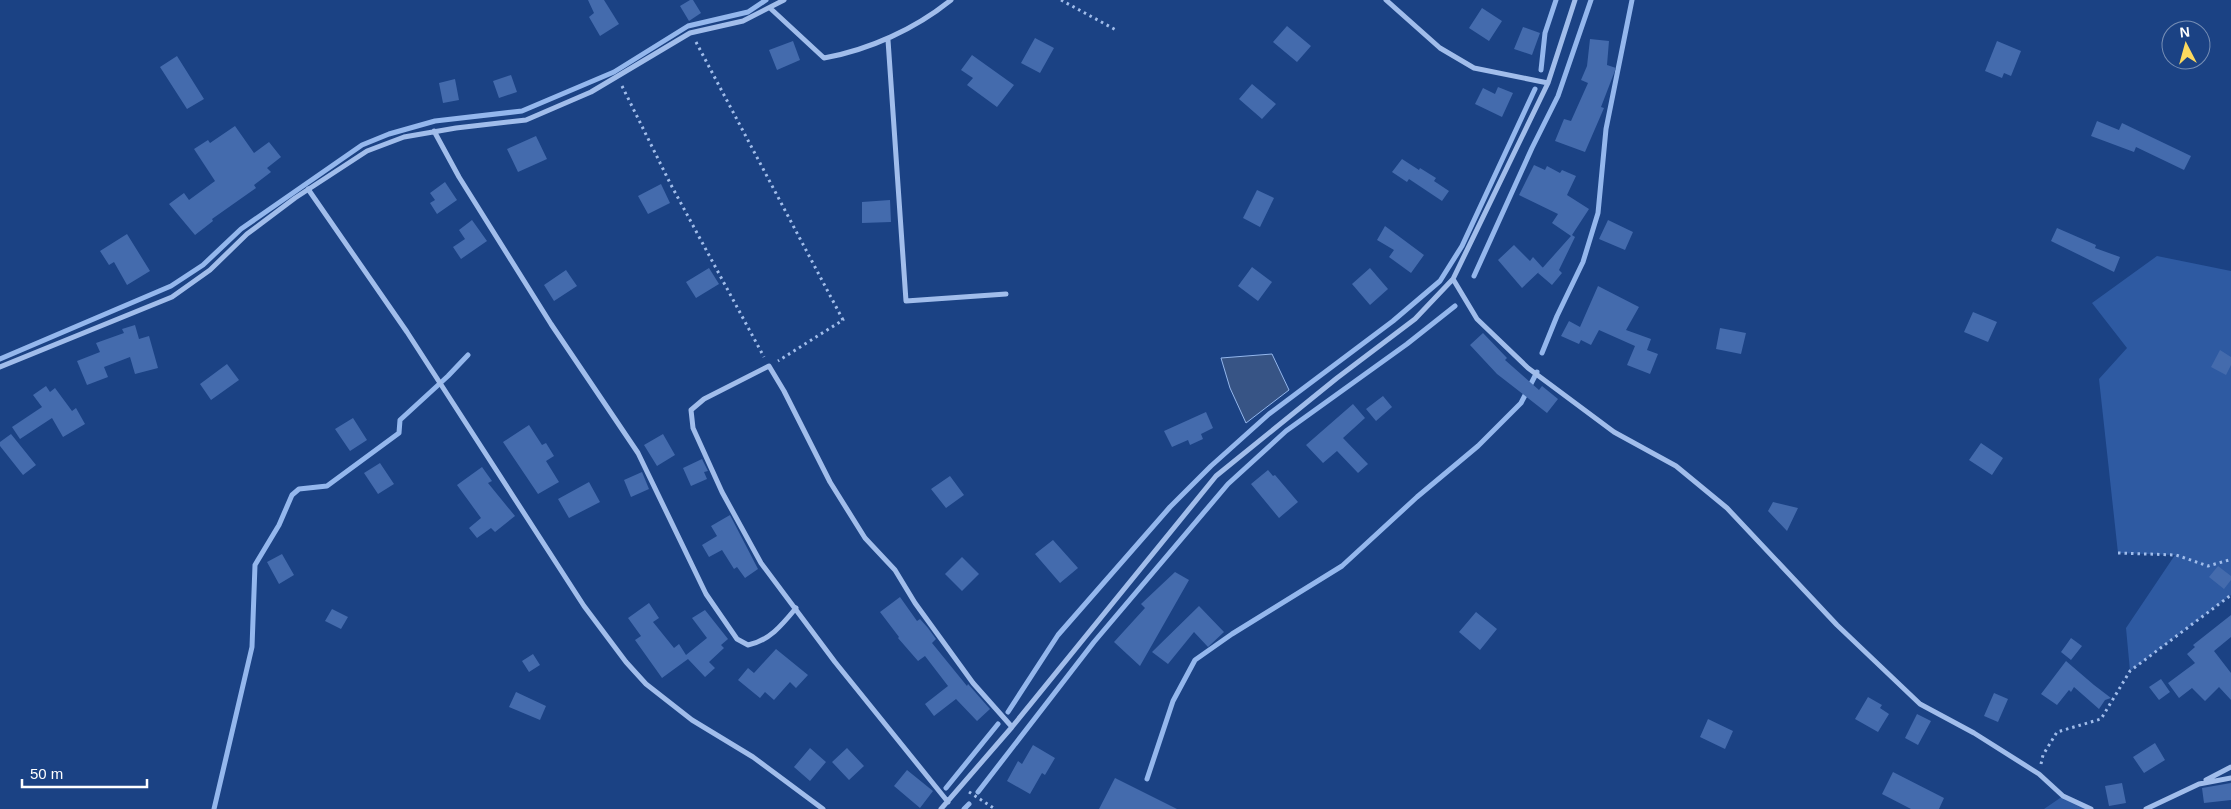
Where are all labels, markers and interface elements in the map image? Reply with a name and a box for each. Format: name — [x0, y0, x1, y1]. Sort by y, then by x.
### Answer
north arrow — [2161, 20, 2211, 70]
text: N — [2179, 24, 2191, 41]
scale bar — [22, 756, 148, 788]
text: 50 m — [30, 765, 63, 782]

